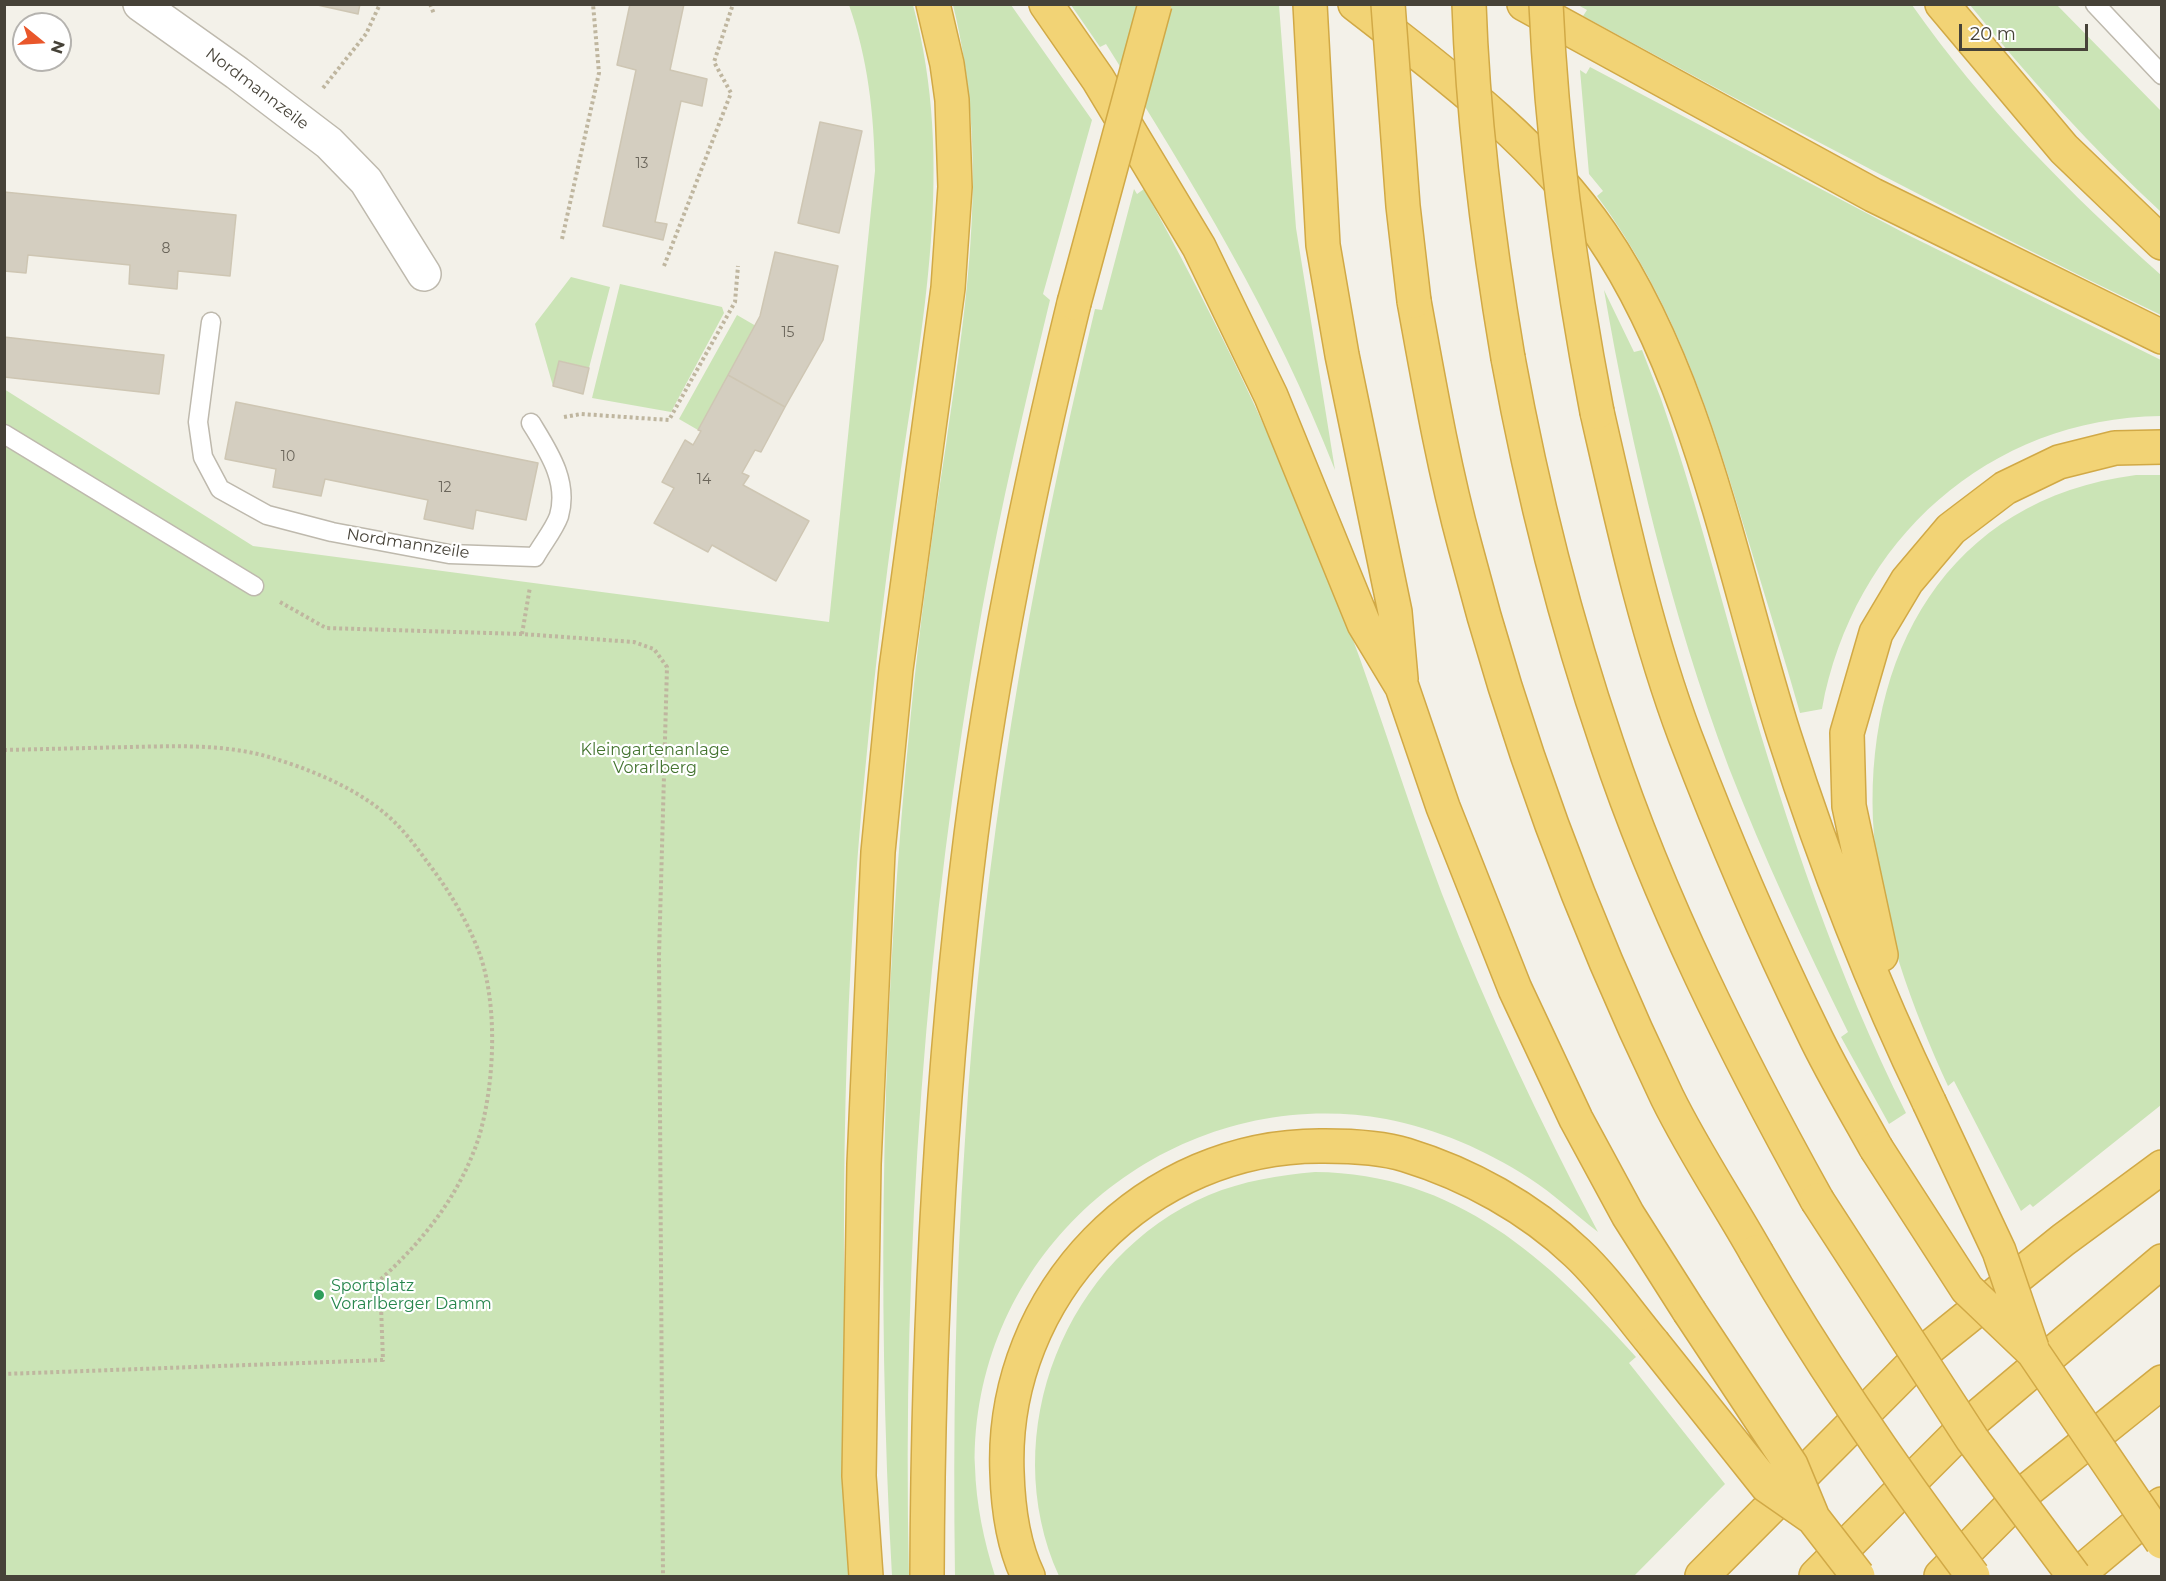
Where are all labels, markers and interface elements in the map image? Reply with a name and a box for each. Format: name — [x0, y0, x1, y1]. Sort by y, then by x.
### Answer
north arrow — [12, 12, 72, 72]
scale bar — [1962, 12, 2091, 50]
text: 20 m — [1970, 23, 2016, 45]
text: N — [47, 38, 69, 56]
street label: Nordmannzeile — [202, 44, 312, 134]
house number: 13 — [636, 156, 648, 172]
house number: 8 — [162, 241, 170, 257]
house number: 15 — [782, 325, 794, 341]
house number: 10 — [281, 449, 295, 465]
house number: 14 — [697, 472, 711, 488]
house number: 12 — [438, 480, 452, 496]
street label: Nordmannzeile — [345, 525, 471, 563]
park label: Kleingartenanlage Vorarlberg — [581, 740, 729, 778]
place label: Sportplatz Vorarlberger Damm — [331, 1276, 492, 1314]
marker: Sportplatz Vorarlberger Damm — [312, 1288, 326, 1302]

